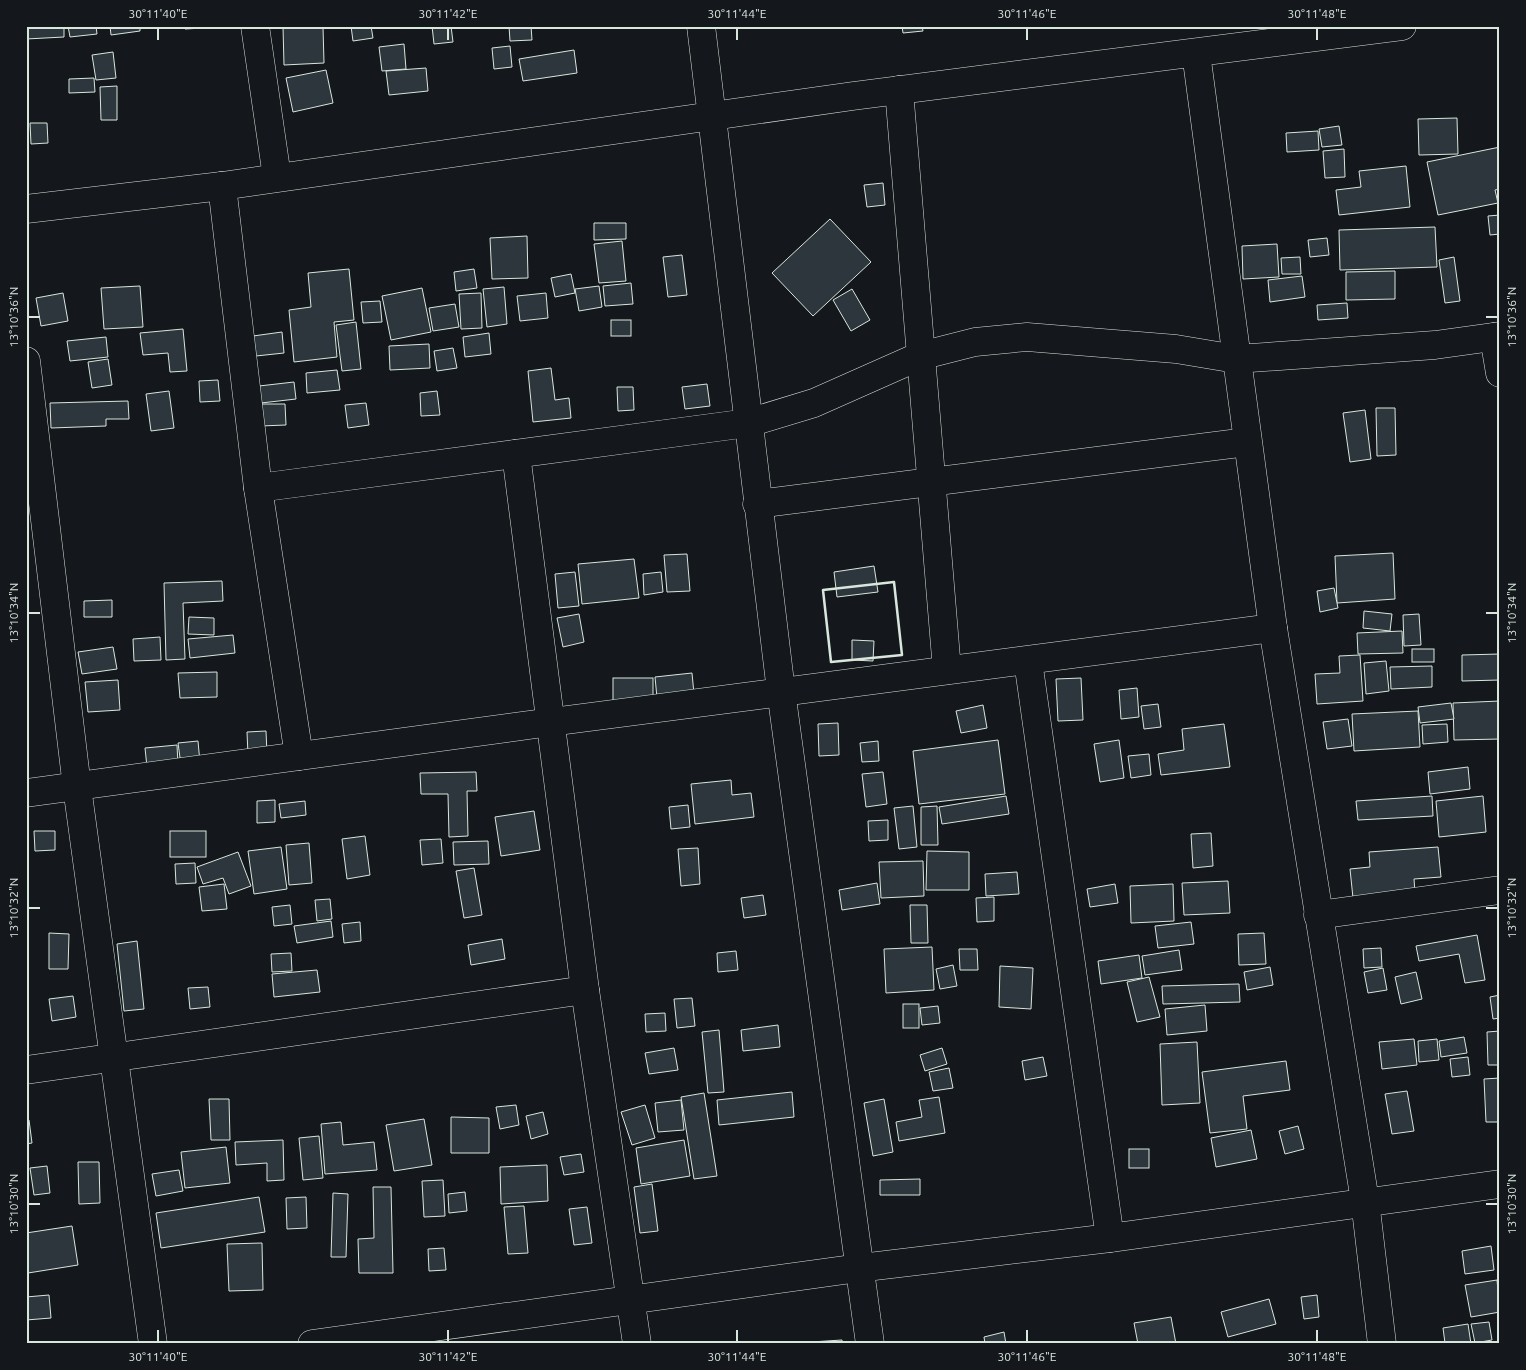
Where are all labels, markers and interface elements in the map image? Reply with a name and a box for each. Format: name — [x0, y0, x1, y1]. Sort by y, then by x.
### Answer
text: 30°11'40"E — [129, 7, 188, 20]
text: 30°11'42"E — [419, 7, 478, 20]
text: 30°11'44"E — [708, 7, 767, 20]
text: 30°11'46"E — [998, 7, 1057, 20]
text: 30°11'48"E — [1288, 7, 1347, 20]
text: 13°10'36"N — [7, 287, 20, 347]
text: 13°10'36"N — [1505, 287, 1518, 347]
text: 13°10'34"N — [7, 583, 20, 643]
text: 13°10'34"N — [1505, 583, 1518, 643]
text: 13°10'32"N — [7, 878, 20, 938]
text: 13°10'32"N — [1505, 878, 1518, 938]
text: 13°10'30"N — [7, 1174, 20, 1234]
text: 13°10'30"N — [1505, 1174, 1518, 1234]
text: 30°11'40"E — [129, 1350, 188, 1363]
text: 30°11'42"E — [419, 1350, 478, 1363]
text: 30°11'44"E — [708, 1350, 767, 1363]
text: 30°11'46"E — [998, 1350, 1057, 1363]
text: 30°11'48"E — [1288, 1350, 1347, 1363]

